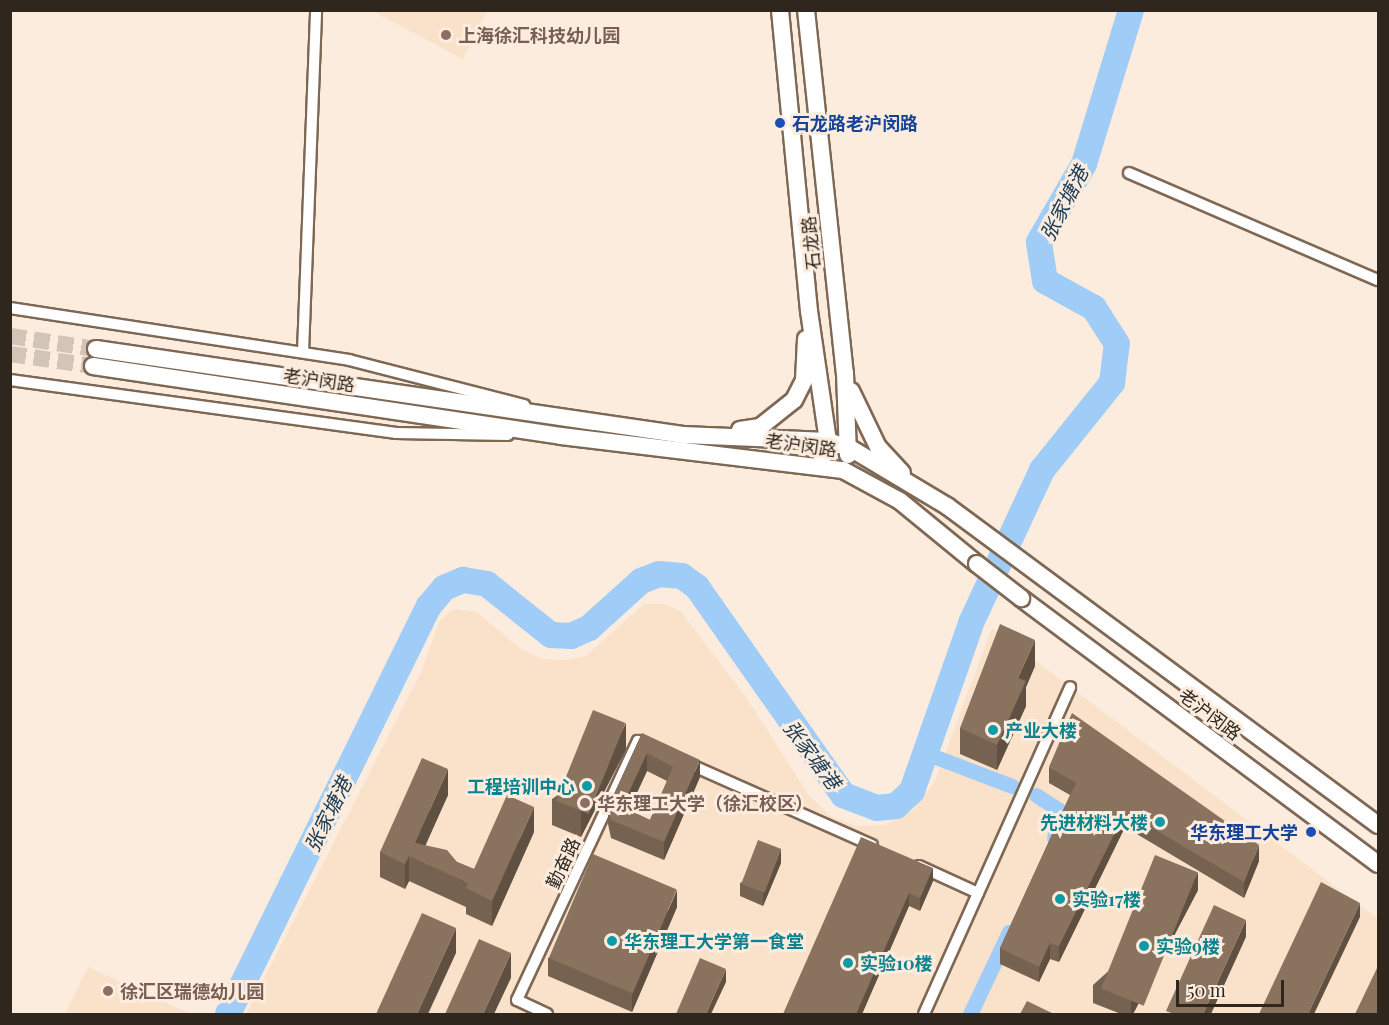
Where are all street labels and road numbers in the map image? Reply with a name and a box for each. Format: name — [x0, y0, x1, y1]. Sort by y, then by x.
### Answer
street label: 石龙路 — [797, 215, 825, 271]
street label: 老沪闵路 — [282, 364, 356, 396]
street label: 老沪闵路 — [764, 429, 838, 461]
street label: 老沪闵路 — [1175, 684, 1245, 744]
street label: 勤奋路 — [542, 834, 584, 892]

